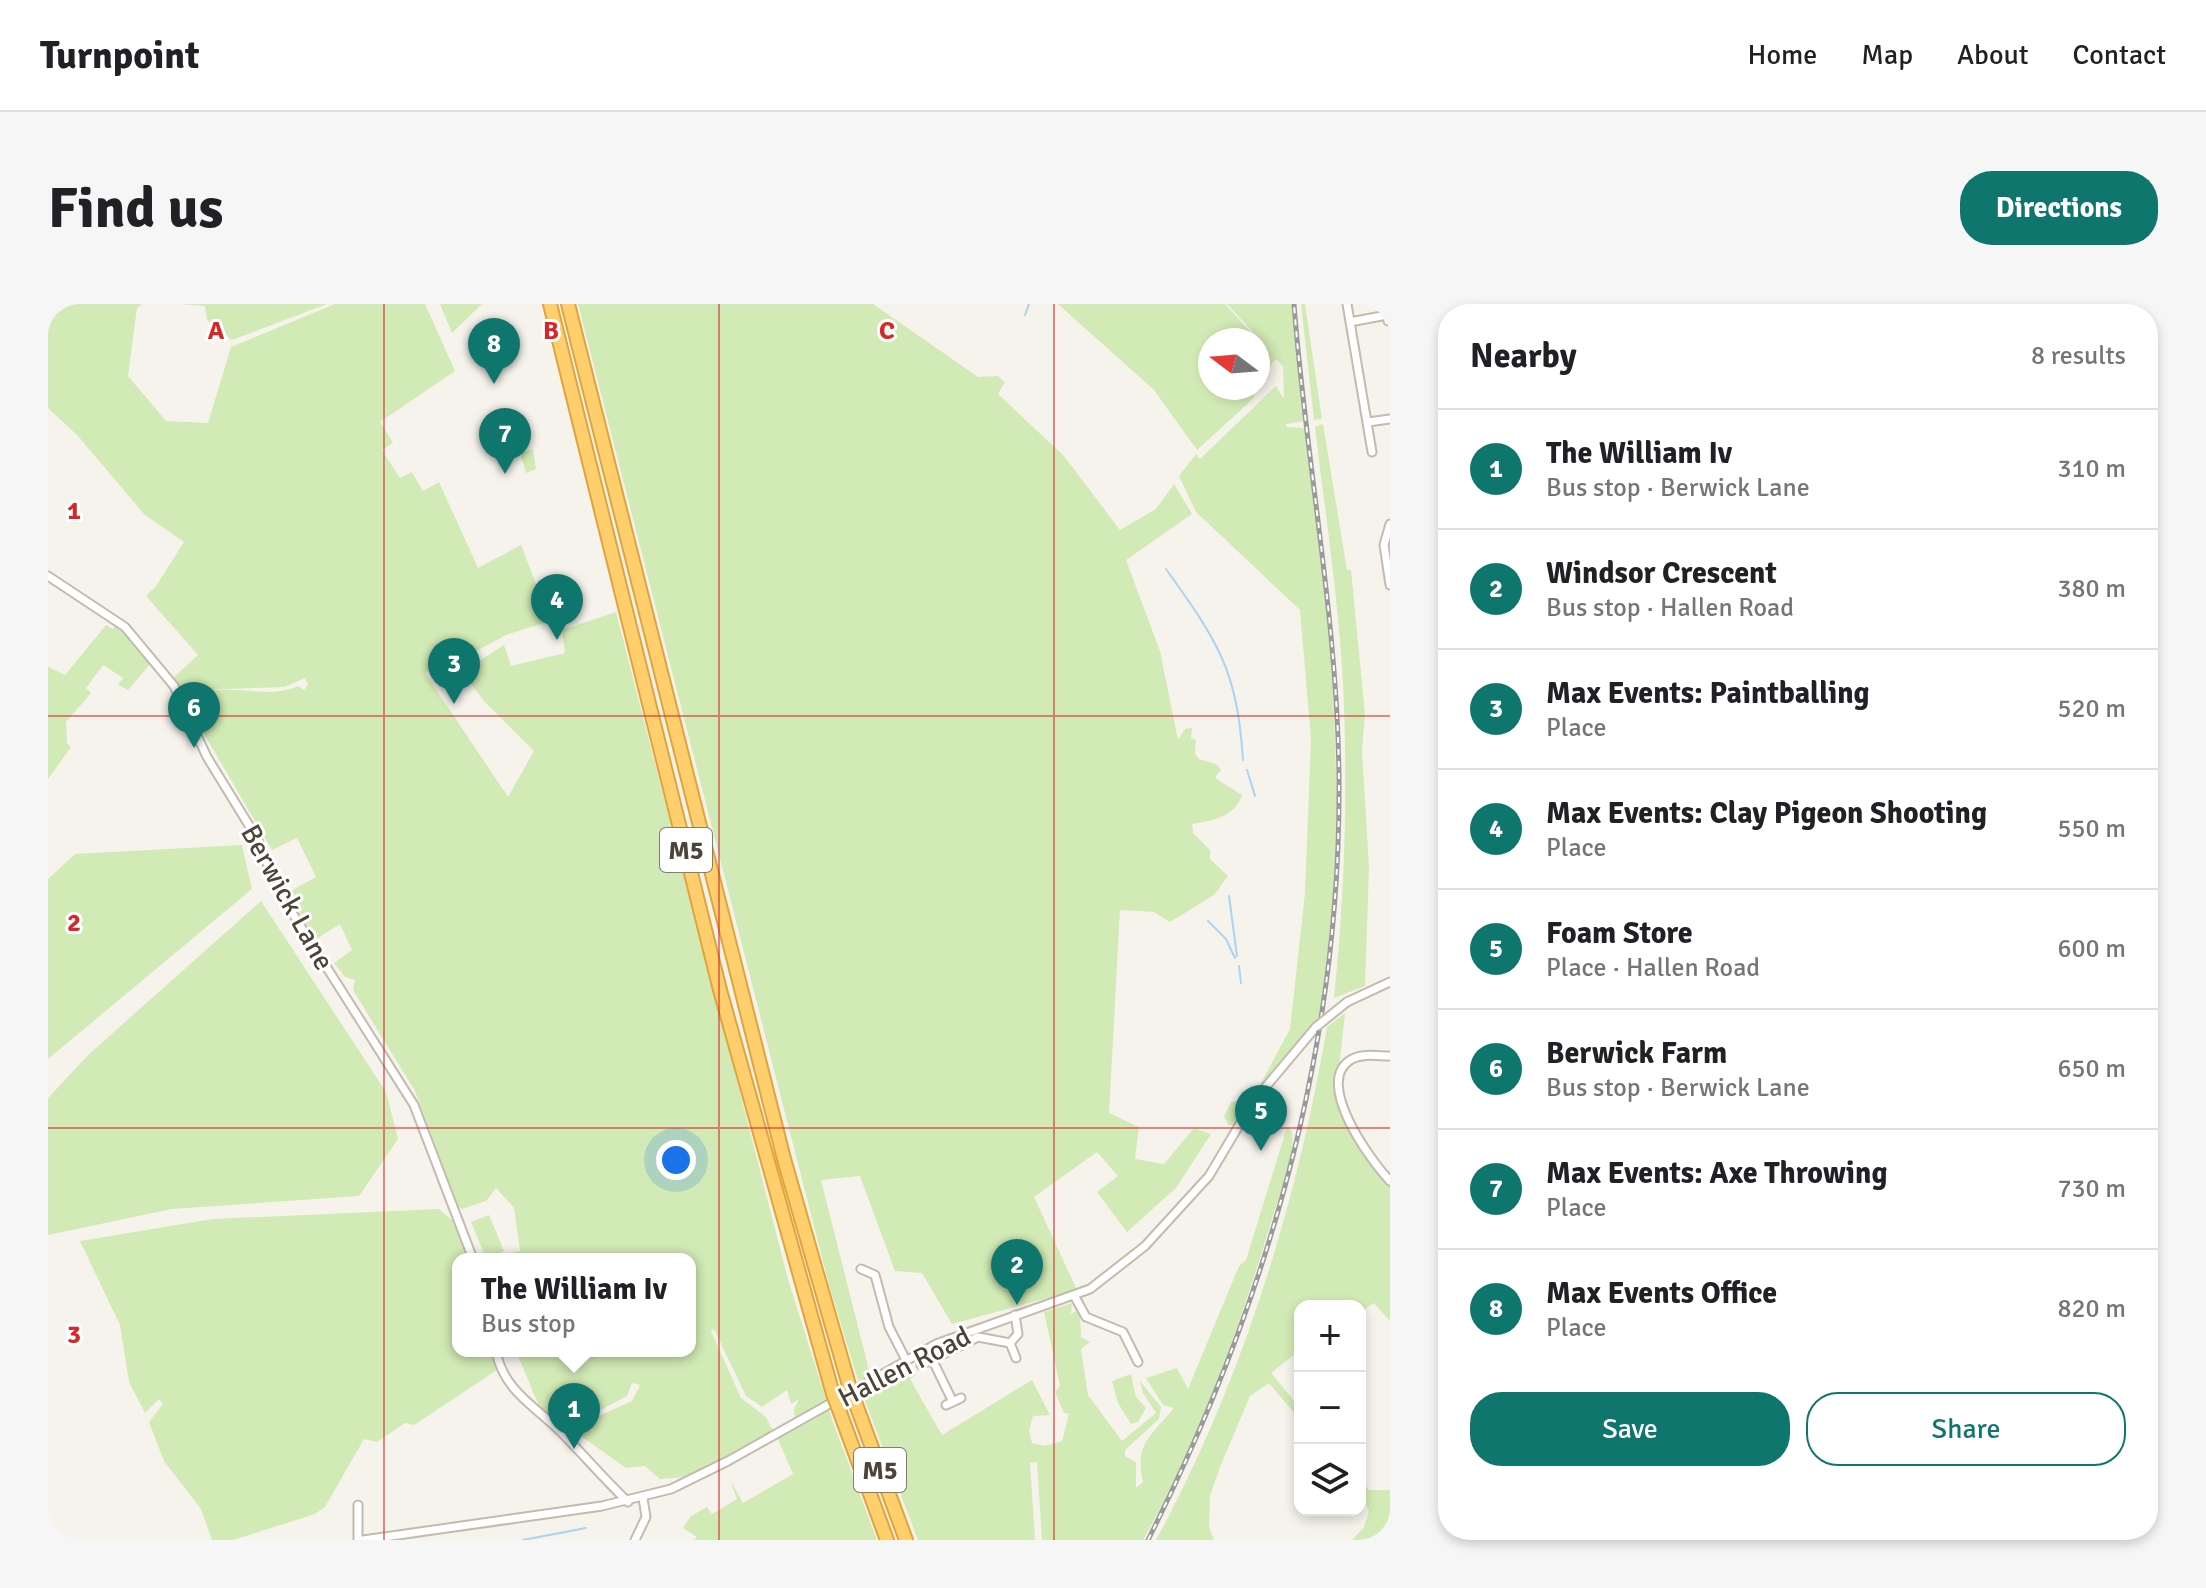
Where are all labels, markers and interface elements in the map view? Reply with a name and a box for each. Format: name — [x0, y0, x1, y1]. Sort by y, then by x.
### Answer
text: Turnpoint — [40, 32, 199, 79]
text: Home — [1748, 38, 1817, 72]
text: Map — [1861, 38, 1913, 72]
text: About — [1957, 38, 2029, 72]
text: Contact — [2073, 38, 2166, 72]
button: Directions — [1960, 171, 2158, 245]
text: Find us — [48, 174, 223, 243]
text: A — [208, 315, 225, 347]
text: B — [543, 315, 559, 347]
text: C — [879, 315, 895, 347]
pin: 8 — [468, 318, 520, 384]
north arrow — [1198, 328, 1270, 400]
text: Nearby — [1470, 335, 1577, 377]
text: 8 results — [2031, 340, 2126, 372]
pin: 7 — [479, 408, 531, 474]
text: The William Iv — [1546, 435, 1732, 472]
text: 1 — [1489, 453, 1503, 485]
text: 310 m — [2057, 453, 2126, 485]
text: Bus stop · Berwick Lane — [1546, 472, 1810, 504]
text: 1 — [67, 495, 81, 527]
text: Windsor Crescent — [1546, 555, 1777, 592]
text: 2 — [1489, 573, 1503, 605]
text: 380 m — [2057, 573, 2126, 605]
pin: 4 — [531, 574, 583, 640]
text: Bus stop · Hallen Road — [1546, 592, 1794, 624]
pin: 3 — [428, 638, 480, 704]
text: Max Events: Paintballing — [1546, 675, 1870, 712]
pin: 6 — [168, 682, 220, 748]
text: 3 — [1489, 693, 1503, 725]
text: 520 m — [2057, 693, 2126, 725]
text: Place — [1546, 712, 1607, 744]
text: Max Events: Clay Pigeon Shooting — [1546, 795, 1987, 832]
text: 4 — [1489, 813, 1503, 845]
text: 550 m — [2057, 813, 2126, 845]
street label: Berwick Lane — [233, 819, 341, 976]
road number: M5 — [660, 828, 712, 872]
text: Place — [1546, 832, 1607, 864]
text: 2 — [67, 907, 81, 939]
text: Foam Store — [1546, 915, 1693, 952]
text: 5 — [1489, 933, 1503, 965]
text: 600 m — [2057, 933, 2126, 965]
text: Place · Hallen Road — [1546, 952, 1760, 984]
text: Berwick Farm — [1546, 1035, 1727, 1072]
text: 6 — [1489, 1053, 1503, 1085]
text: 650 m — [2057, 1053, 2126, 1085]
text: Bus stop · Berwick Lane — [1546, 1072, 1810, 1104]
pin: 5 — [1235, 1085, 1287, 1151]
your location — [656, 1140, 696, 1180]
text: Max Events: Axe Throwing — [1546, 1155, 1888, 1192]
text: 7 — [1489, 1173, 1503, 1205]
text: 730 m — [2057, 1173, 2126, 1205]
text: Place — [1546, 1192, 1607, 1224]
pin: 2 — [991, 1239, 1043, 1305]
popup — [452, 1253, 696, 1357]
text: The William Iv — [481, 1271, 667, 1308]
text: Max Events Office — [1546, 1275, 1777, 1312]
text: 8 — [1489, 1293, 1503, 1325]
text: 820 m — [2057, 1293, 2126, 1325]
map controls — [1294, 1300, 1366, 1516]
button: + — [1294, 1300, 1366, 1372]
text: Bus stop — [481, 1308, 575, 1340]
text: Place — [1546, 1312, 1607, 1344]
text: 3 — [67, 1319, 81, 1351]
street label: Hallen Road — [832, 1319, 976, 1415]
button: − — [1294, 1372, 1366, 1444]
pin: 1 — [548, 1383, 600, 1449]
button: Save — [1470, 1392, 1790, 1466]
button: Share — [1806, 1392, 2126, 1466]
button: layers — [1294, 1444, 1366, 1516]
road number: M5 — [854, 1448, 906, 1492]

